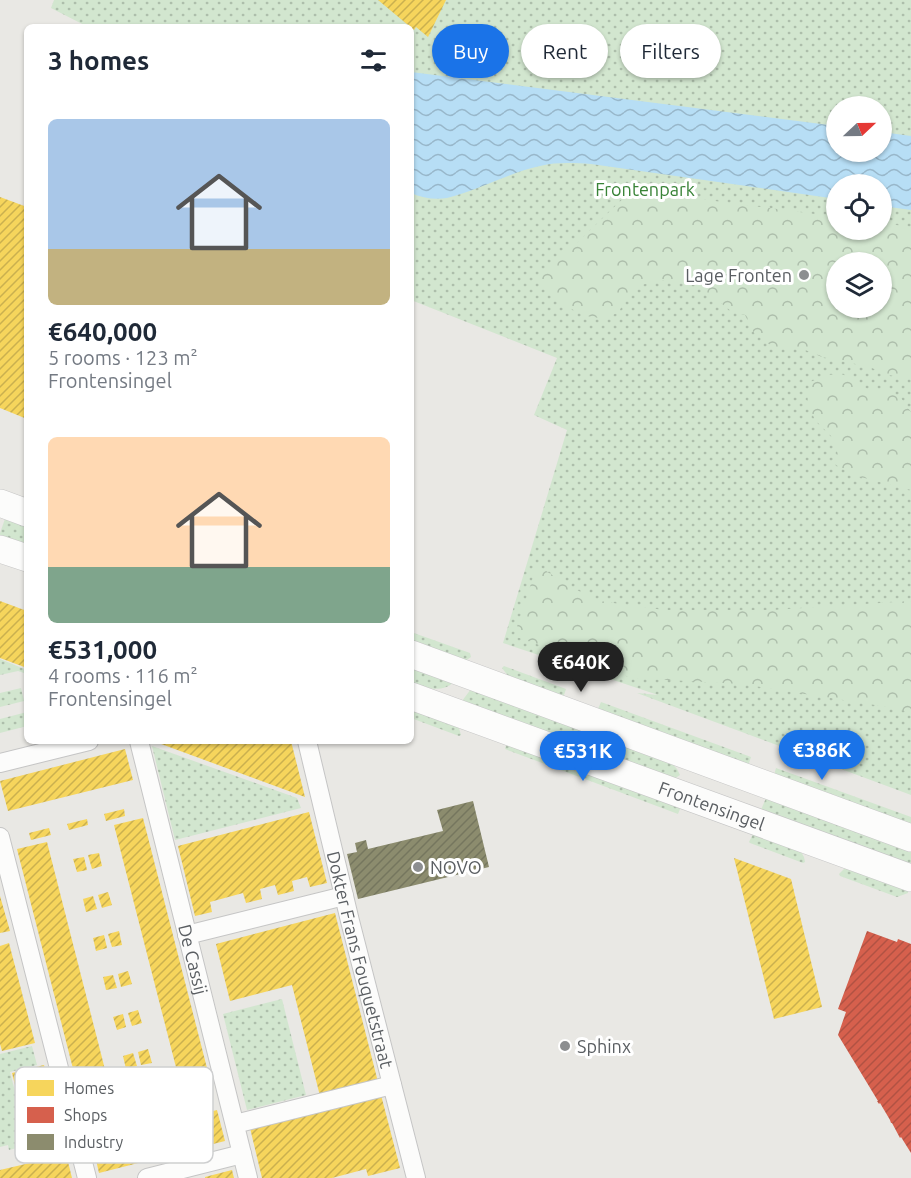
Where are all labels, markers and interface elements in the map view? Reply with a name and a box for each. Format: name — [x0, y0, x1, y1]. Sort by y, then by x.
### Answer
chip: Buy — [432, 24, 509, 78]
chip: Rent — [521, 24, 608, 78]
chip: Filters — [620, 24, 721, 78]
icon: filters — [357, 44, 390, 77]
text: 3 homes — [48, 46, 149, 75]
north arrow — [826, 96, 892, 162]
map controls — [826, 96, 892, 318]
icon: home — [165, 158, 273, 266]
button: locate — [826, 174, 892, 240]
park label: Frontenpark — [595, 179, 695, 199]
button: layers — [826, 252, 892, 318]
place label: Lage Fronten — [685, 265, 792, 285]
marker: Lage Fronten — [797, 268, 811, 282]
text: €640,000 — [48, 317, 157, 346]
text: 5 rooms · 123 m² — [48, 346, 198, 369]
text: Frontensingel — [48, 369, 172, 392]
icon: home — [165, 476, 273, 584]
text: €531,000 — [48, 635, 157, 664]
pin: €640K — [539, 642, 623, 693]
text: €640K — [552, 650, 610, 673]
text: 4 rooms · 116 m² — [48, 664, 198, 687]
text: Frontensingel — [48, 687, 172, 710]
pin: €386K — [780, 730, 864, 781]
pin: €531K — [541, 731, 625, 782]
text: €386K — [793, 738, 851, 761]
text: €531K — [554, 739, 612, 762]
street label: Frontensingel — [656, 777, 768, 834]
street label: Dokter Frans Fouquetstraat — [324, 849, 397, 1070]
place label: NOVO — [430, 857, 482, 877]
marker: NOVO — [411, 860, 425, 874]
street label: De Cassij — [175, 922, 212, 996]
place label: Sphinx — [577, 1036, 631, 1056]
marker: Sphinx — [558, 1039, 572, 1053]
legend — [15, 1067, 213, 1163]
text: Homes — [64, 1079, 114, 1097]
text: Shops — [64, 1106, 107, 1124]
text: Industry — [64, 1133, 123, 1151]

